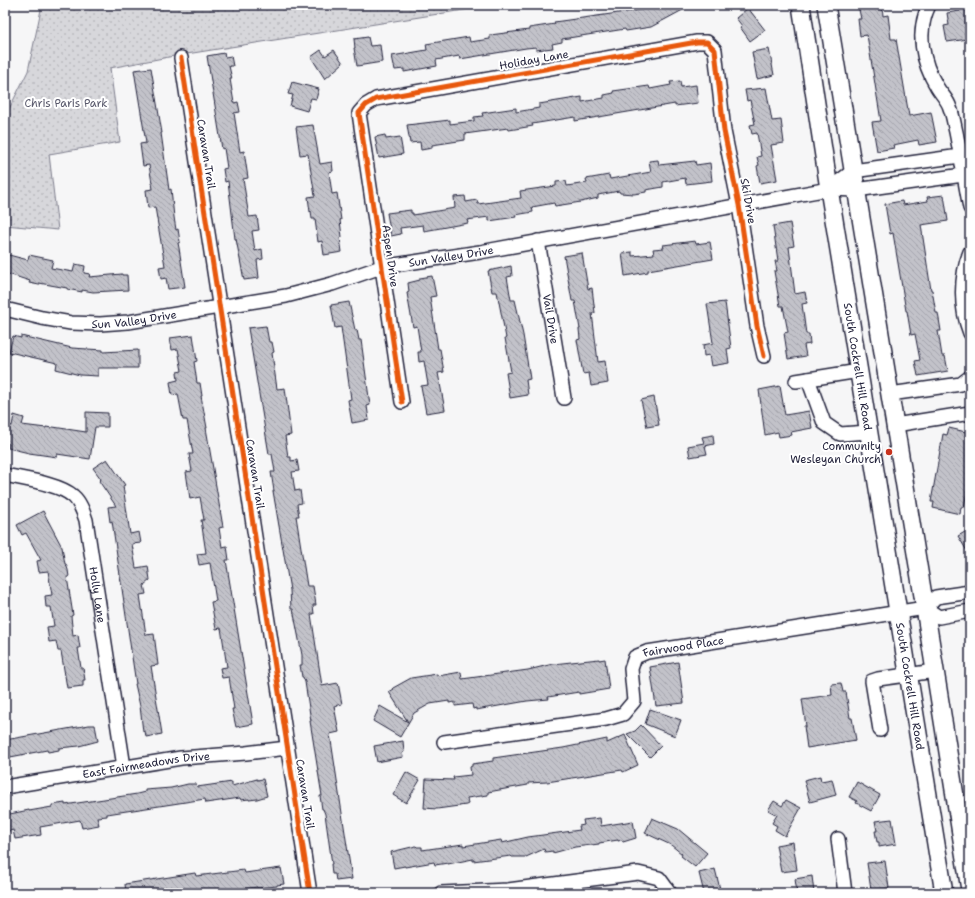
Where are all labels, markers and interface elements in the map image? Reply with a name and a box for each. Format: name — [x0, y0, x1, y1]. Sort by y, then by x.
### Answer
street label: Holiday Lane — [498, 47, 570, 73]
park label: Chris Paris Park — [24, 96, 108, 111]
street label: Caravan Trail — [193, 118, 219, 191]
street label: Ski Drive — [737, 177, 759, 225]
street label: Aspen Drive — [378, 224, 402, 288]
street label: Sun Valley Drive — [408, 242, 495, 270]
street label: Vail Drive — [539, 293, 562, 345]
street label: South Cockrell Hill Road — [840, 302, 876, 431]
street label: Sun Valley Drive — [91, 307, 178, 332]
street label: Caravan Trail — [242, 438, 268, 511]
place label: Community Wesleyan Church — [790, 439, 881, 467]
marker: Community Wesleyan Church — [884, 447, 894, 457]
street label: Holly Lane — [86, 566, 109, 624]
street label: South Cockrell Hill Road — [892, 621, 928, 751]
street label: Fairwood Place — [640, 632, 725, 661]
street label: East Fairmeadows Drive — [81, 748, 211, 782]
street label: Caravan Trail — [292, 758, 318, 831]

